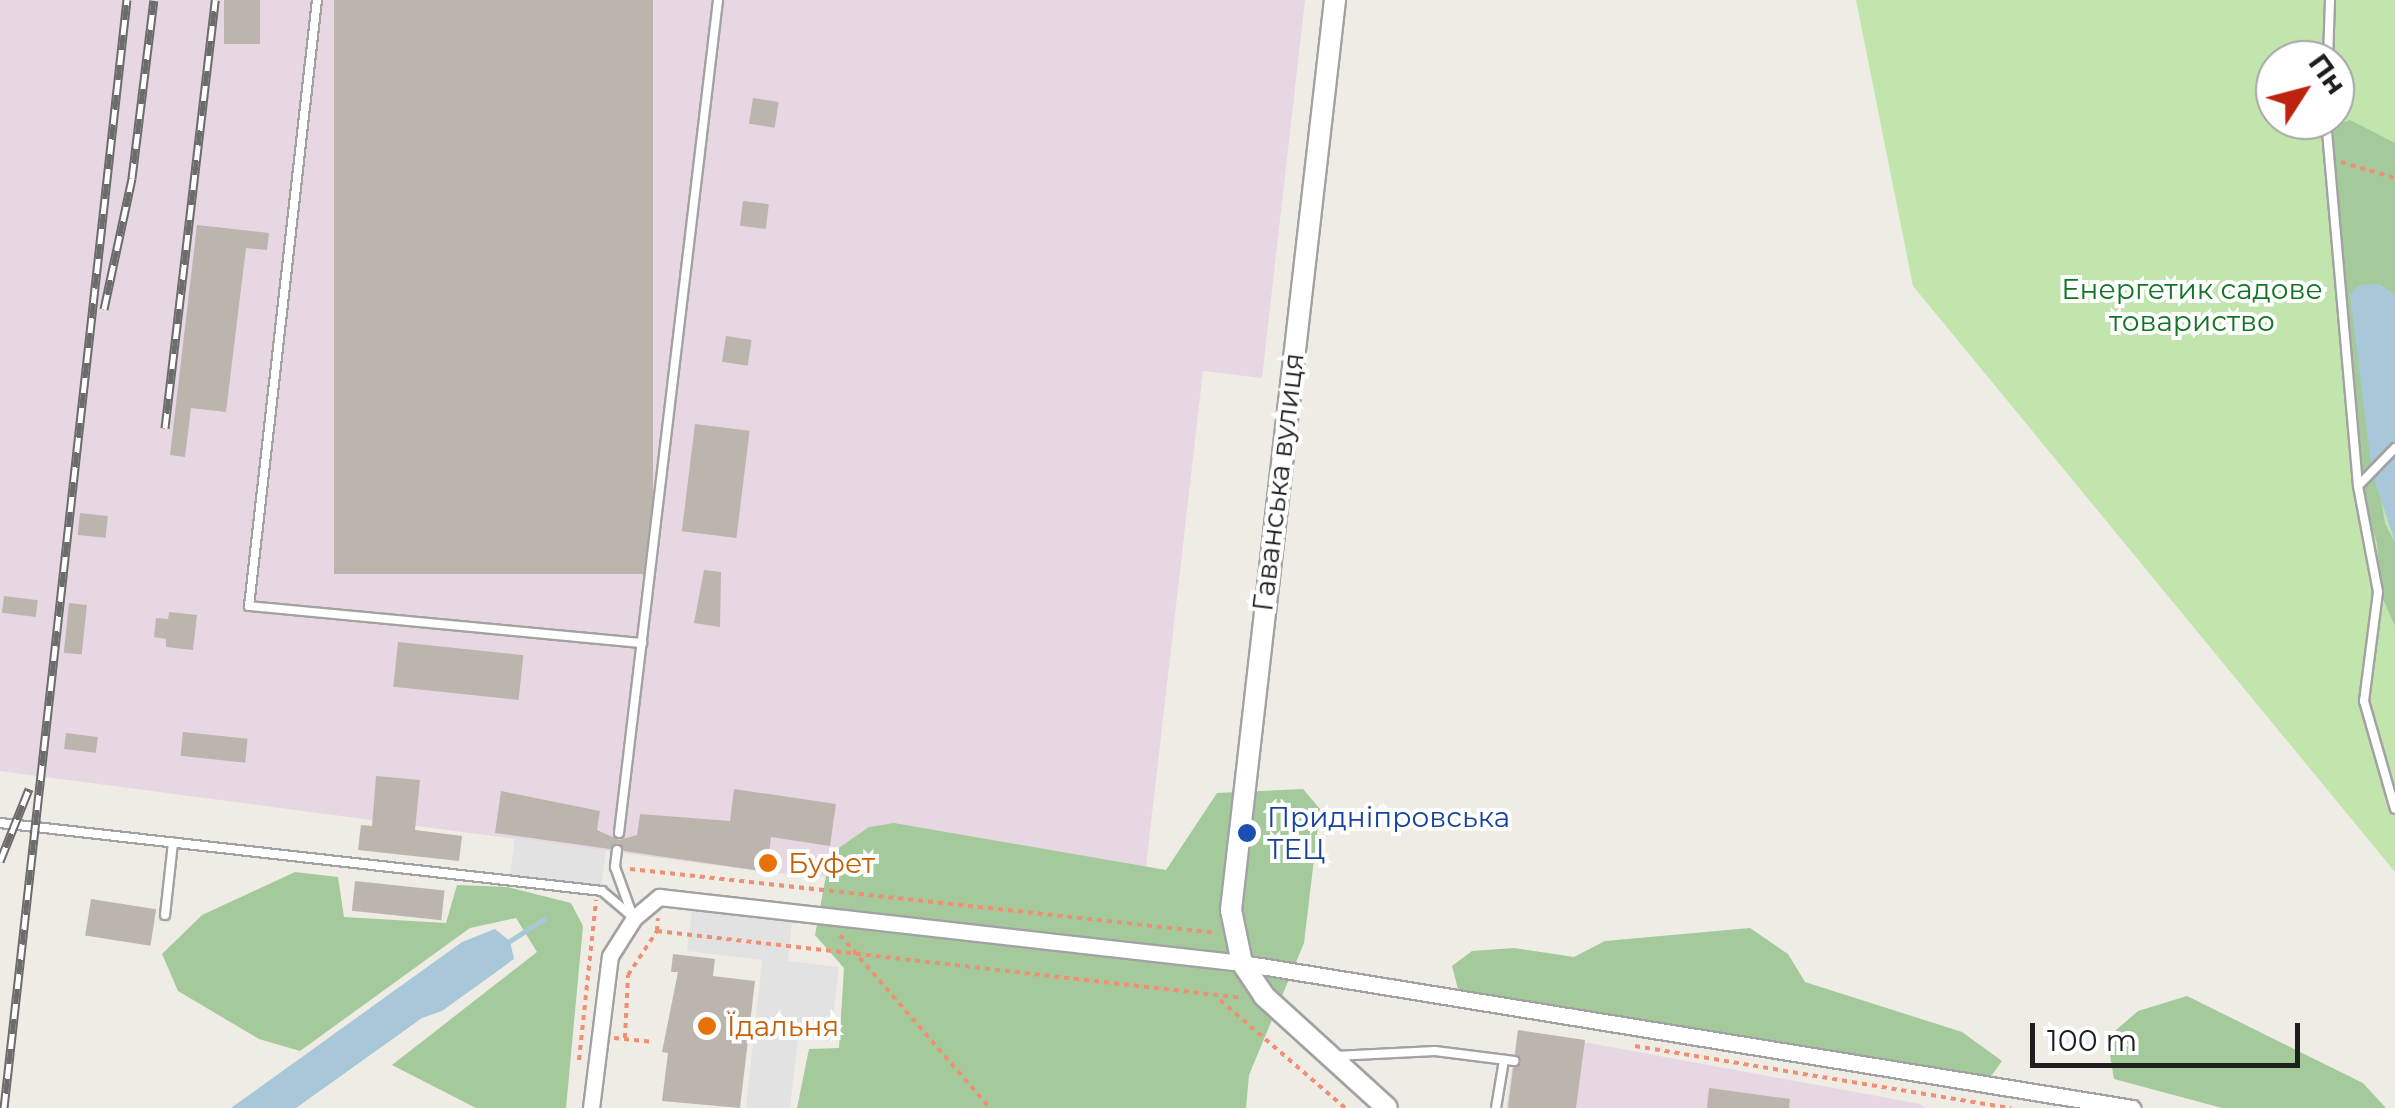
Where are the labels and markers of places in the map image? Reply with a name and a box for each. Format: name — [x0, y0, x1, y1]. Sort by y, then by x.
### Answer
place label: Придніпровська ТЕЦ — [1267, 800, 1510, 866]
marker: Придніпровська ТЕЦ — [1236, 822, 1258, 844]
place label: Буфет — [788, 846, 875, 880]
marker: Буфет — [757, 852, 779, 874]
place label: Їдальня — [727, 1009, 839, 1043]
marker: Їдальня — [696, 1015, 718, 1037]

